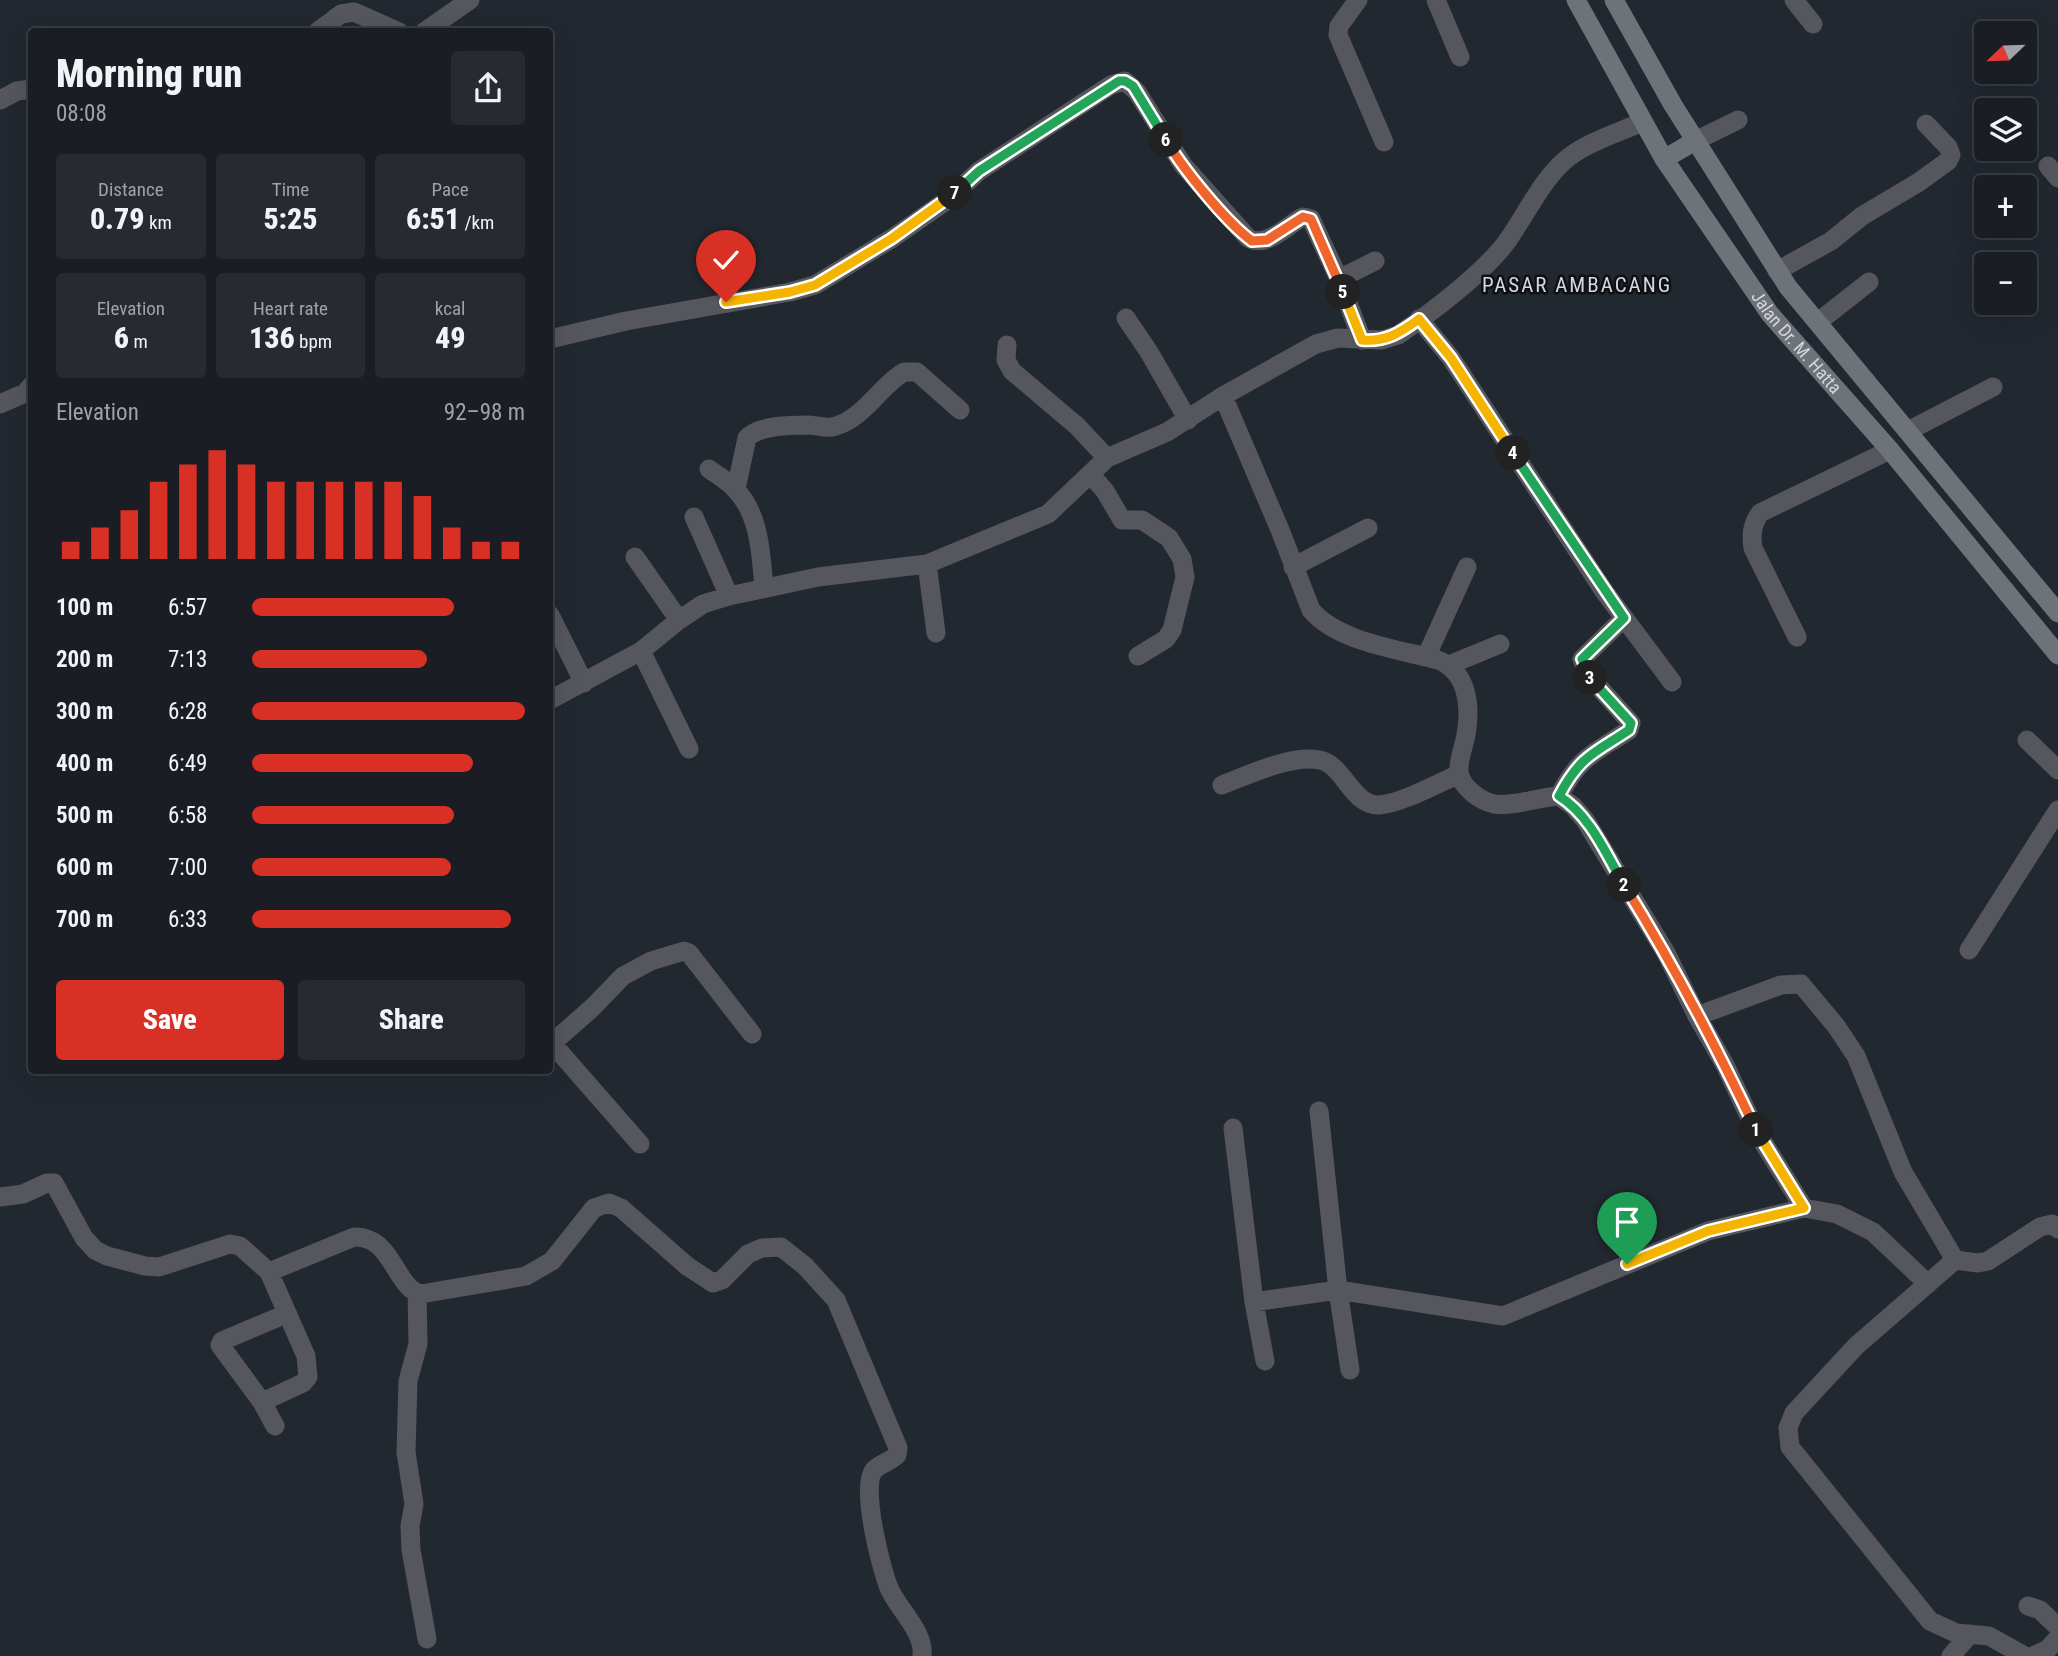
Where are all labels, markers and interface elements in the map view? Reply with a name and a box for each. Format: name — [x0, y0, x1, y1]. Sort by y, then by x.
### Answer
north arrow — [1974, 21, 2037, 84]
map controls — [1974, 21, 2037, 315]
button: share — [451, 51, 525, 125]
text: Morning run — [56, 52, 242, 96]
button: layers — [1974, 98, 2037, 161]
text: 08:08 — [56, 100, 107, 127]
pin: 6 — [1148, 122, 1184, 158]
text: 6 — [1161, 128, 1170, 151]
button: + — [1974, 175, 2037, 238]
pin: 7 — [937, 176, 972, 210]
text: Distance — [98, 178, 164, 201]
text: Time — [272, 178, 309, 201]
text: Pace — [432, 178, 469, 201]
text: 7 — [950, 181, 959, 204]
text: 0.79 — [90, 201, 145, 236]
text: 5:25 — [263, 201, 318, 236]
text: 6:51 — [406, 201, 460, 236]
text: km — [145, 211, 172, 234]
text: /km — [460, 211, 494, 234]
pin — [696, 230, 756, 302]
icon: check — [707, 241, 745, 279]
button: − — [1974, 252, 2037, 315]
district label: PASAR AMBACANG — [1482, 273, 1672, 297]
pin: 5 — [1326, 274, 1360, 310]
text: 5 — [1338, 280, 1347, 303]
street label: Jalan Dr. M. Hatta — [1747, 287, 1846, 398]
text: Elevation — [97, 297, 165, 320]
text: Heart rate — [253, 297, 328, 320]
text: kcal — [435, 297, 465, 320]
text: 6 — [114, 320, 129, 355]
text: 136 — [249, 320, 295, 355]
text: 49 — [435, 320, 465, 355]
text: m — [129, 330, 148, 353]
text: bpm — [295, 330, 332, 353]
text: Elevation — [56, 399, 139, 426]
text: 92–98 m — [444, 399, 525, 426]
pin: 4 — [1496, 435, 1530, 470]
text: 4 — [1508, 441, 1517, 464]
text: 100 m — [56, 594, 113, 621]
text: 6:57 — [168, 594, 207, 621]
text: 200 m — [56, 646, 113, 673]
text: 7:13 — [168, 646, 207, 673]
pin: 3 — [1572, 660, 1608, 696]
text: 3 — [1585, 666, 1594, 689]
text: 300 m — [56, 698, 113, 725]
text: 6:28 — [168, 698, 207, 725]
text: 400 m — [56, 750, 113, 777]
text: 6:49 — [168, 750, 207, 777]
text: 500 m — [56, 802, 113, 829]
text: 6:58 — [168, 802, 207, 829]
text: 600 m — [56, 854, 113, 881]
text: 7:00 — [168, 854, 207, 881]
pin: 2 — [1606, 868, 1642, 903]
text: 2 — [1619, 873, 1628, 896]
text: 700 m — [56, 906, 113, 933]
text: 6:33 — [168, 906, 207, 933]
button: Save — [56, 980, 284, 1060]
button: Share — [298, 980, 525, 1060]
pin: 1 — [1738, 1112, 1774, 1148]
text: 1 — [1751, 1118, 1760, 1141]
pin — [1597, 1192, 1657, 1264]
icon: arrive — [1608, 1203, 1646, 1241]

